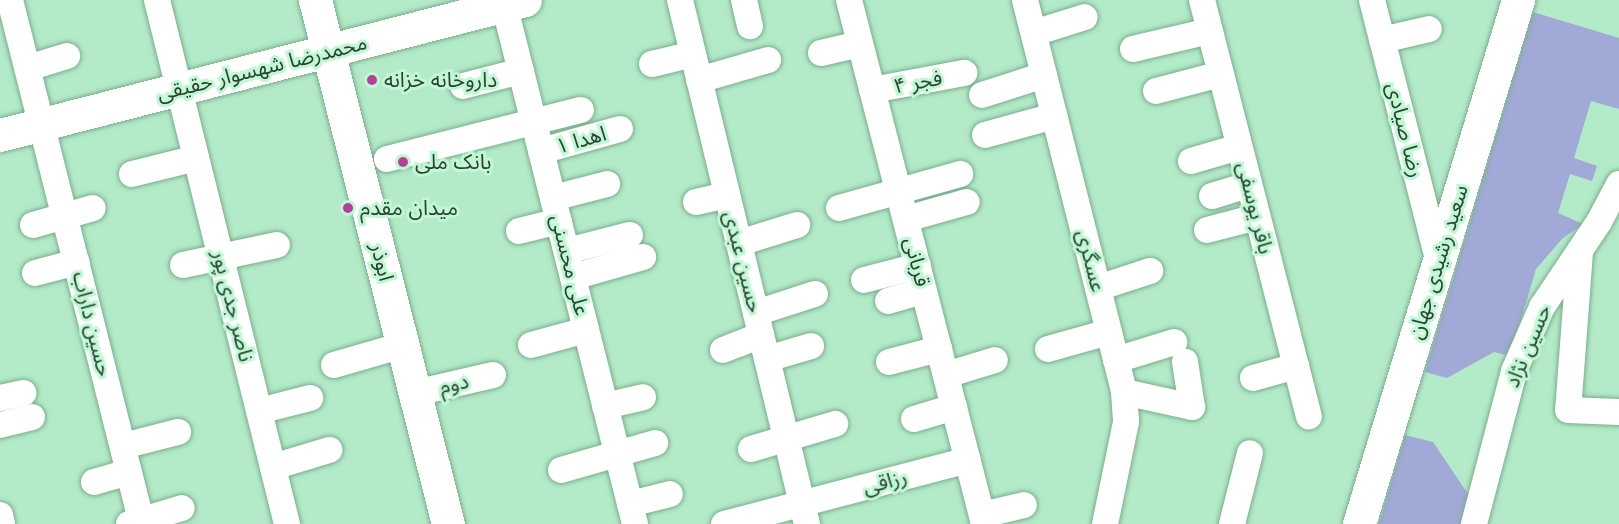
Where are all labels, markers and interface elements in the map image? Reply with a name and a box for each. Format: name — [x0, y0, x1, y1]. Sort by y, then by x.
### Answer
street label: محمدرضا شهسوار حقیقی — [154, 30, 370, 106]
street label: فجر ۴ — [892, 65, 944, 99]
place label: داروخانه خزانه — [384, 67, 497, 93]
marker: داروخانه خزانه — [365, 73, 379, 87]
street label: رضا صیادی — [1381, 80, 1429, 180]
street label: اهدا ۱ — [553, 121, 609, 159]
place label: بانک ملی — [415, 149, 491, 175]
marker: بانک ملی — [396, 155, 410, 169]
street label: باقر یوسفی — [1231, 159, 1279, 257]
street label: سعید رشیدی جهان — [1403, 182, 1473, 342]
place label: میدان مقدم — [360, 195, 458, 221]
marker: میدان مقدم — [341, 201, 355, 215]
street label: حسین عبدی — [718, 208, 768, 316]
street label: علی محسنی — [545, 212, 595, 318]
street label: عسگری — [1071, 227, 1111, 295]
street label: قربانی — [899, 235, 935, 289]
street label: ابوذر — [365, 240, 399, 284]
street label: ناصر جدی پور — [207, 248, 259, 364]
street label: حسین داراب — [67, 269, 117, 379]
street label: حسین نژاد — [1499, 301, 1557, 391]
street label: دوم — [437, 368, 471, 400]
street label: رزاقی — [860, 464, 910, 500]

